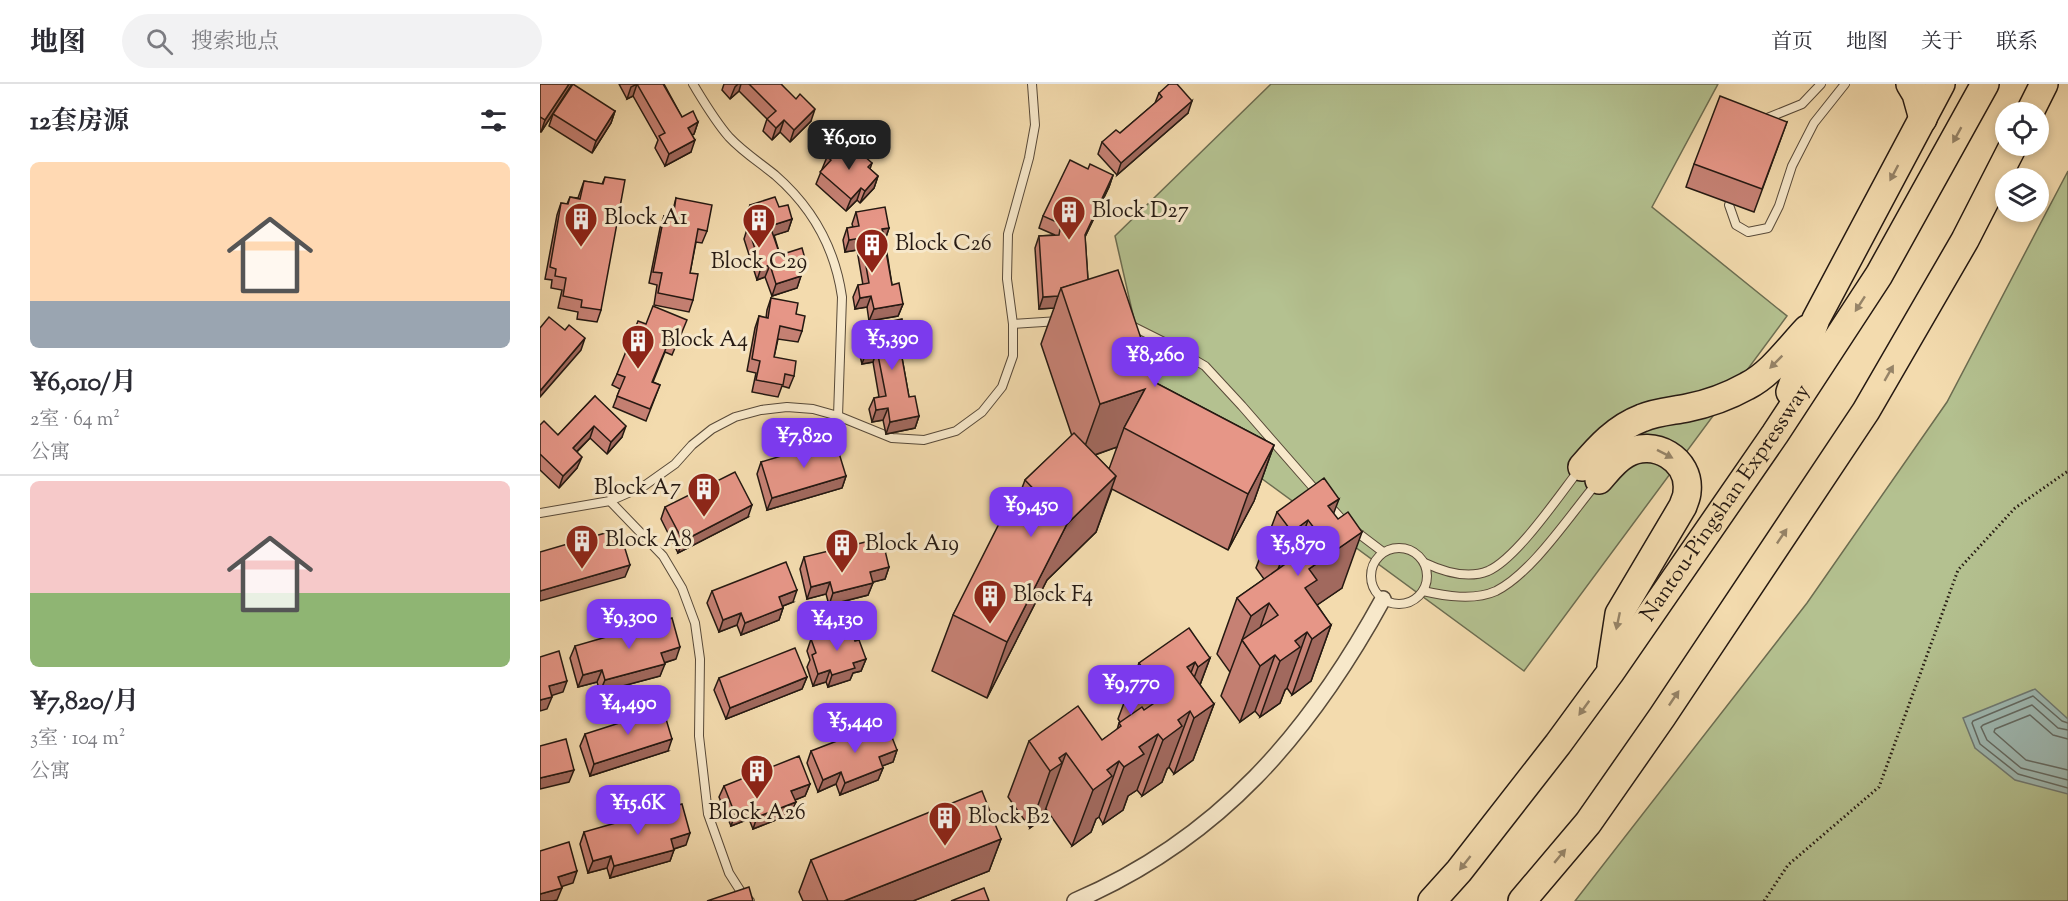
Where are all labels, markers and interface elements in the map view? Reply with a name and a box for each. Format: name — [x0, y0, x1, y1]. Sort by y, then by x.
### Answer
search box — [122, 14, 542, 68]
text: 地图 — [30, 24, 86, 64]
icon: search — [143, 25, 176, 58]
text: 搜索地点 — [191, 27, 279, 59]
text: 首页 — [1771, 28, 1813, 58]
text: 地图 — [1846, 28, 1888, 58]
text: 关于 — [1921, 28, 1963, 58]
text: 联系 — [1996, 28, 2038, 58]
map controls — [1995, 102, 2049, 222]
button: locate — [1995, 102, 2049, 156]
text: 12套房源 — [30, 104, 129, 141]
icon: filters — [477, 104, 510, 137]
pin: ¥6,010 — [800, 120, 898, 171]
text: ¥6,010 — [822, 125, 876, 154]
one-way arrow — [1952, 127, 1962, 144]
one-way arrow — [1889, 165, 1899, 182]
button: layers — [1995, 168, 2049, 222]
building icon: Block D27 — [1051, 194, 1087, 241]
place label: Block D27 — [1092, 196, 1189, 228]
icon: home — [216, 201, 324, 309]
building icon: Block A1 — [563, 201, 599, 248]
building icon: Block C29 — [741, 202, 777, 249]
place label: Block A1 — [604, 203, 688, 235]
building icon: Block C26 — [854, 227, 890, 274]
place label: Block C26 — [895, 229, 992, 261]
place label: Block C29 — [711, 247, 807, 279]
one-way arrow — [1855, 296, 1866, 312]
pin: ¥5,390 — [843, 320, 941, 371]
building icon: Block A4 — [620, 323, 656, 370]
place label: Block A4 — [661, 325, 748, 357]
text: ¥5,390 — [866, 325, 918, 354]
pin: ¥8,260 — [1106, 337, 1204, 388]
text: ¥8,260 — [1126, 342, 1184, 371]
one-way arrow — [1770, 355, 1784, 369]
text: ¥6,010/月 — [30, 365, 137, 402]
one-way arrow — [1883, 365, 1894, 381]
street label: Nantou-Pingshan Expressway — [1634, 378, 1819, 629]
text: 2室 · 64 m² — [30, 406, 120, 435]
pin: ¥7,820 — [755, 418, 853, 469]
text: ¥7,820 — [776, 423, 832, 452]
text: 公寓 — [30, 439, 70, 468]
one-way arrow — [1657, 449, 1674, 459]
building icon: Block A7 — [686, 471, 722, 518]
place label: Block A7 — [594, 473, 681, 505]
pin: ¥9,450 — [982, 487, 1080, 538]
text: ¥9,450 — [1004, 492, 1058, 521]
icon: home — [216, 520, 324, 628]
building icon: Block A8 — [564, 523, 600, 570]
place label: Block A8 — [605, 525, 692, 557]
pin: ¥5,870 — [1249, 526, 1347, 577]
building icon: Block A19 — [824, 527, 860, 574]
one-way arrow — [1776, 528, 1787, 544]
place label: Block A19 — [865, 529, 959, 561]
text: ¥5,870 — [1271, 531, 1325, 560]
building icon: Block F4 — [972, 578, 1008, 625]
place label: Block F4 — [1013, 580, 1093, 612]
pin: ¥9,300 — [580, 599, 678, 650]
pin: ¥4,130 — [788, 601, 886, 652]
text: ¥9,300 — [601, 604, 657, 633]
text: ¥4,130 — [811, 606, 863, 635]
one-way arrow — [1613, 612, 1622, 631]
pin: ¥9,770 — [1082, 665, 1180, 716]
text: ¥9,770 — [1102, 670, 1160, 699]
text: ¥7,820/月 — [30, 684, 139, 721]
pin: ¥4,490 — [579, 685, 677, 736]
text: ¥4,490 — [600, 690, 656, 719]
one-way arrow — [1668, 691, 1680, 707]
one-way arrow — [1578, 700, 1590, 716]
pin: ¥5,440 — [806, 703, 904, 754]
text: ¥5,440 — [827, 708, 883, 737]
text: 3室 · 104 m² — [30, 725, 125, 754]
building icon: Block A26 — [739, 753, 775, 800]
text: 公寓 — [30, 758, 70, 787]
pin: ¥15.6K — [589, 785, 687, 836]
text: ¥15.6K — [610, 790, 666, 819]
place label: Block A26 — [708, 798, 806, 830]
building icon: Block B2 — [927, 800, 963, 847]
place label: Block B2 — [968, 802, 1050, 834]
one-way arrow — [1553, 848, 1566, 864]
one-way arrow — [1460, 855, 1472, 870]

